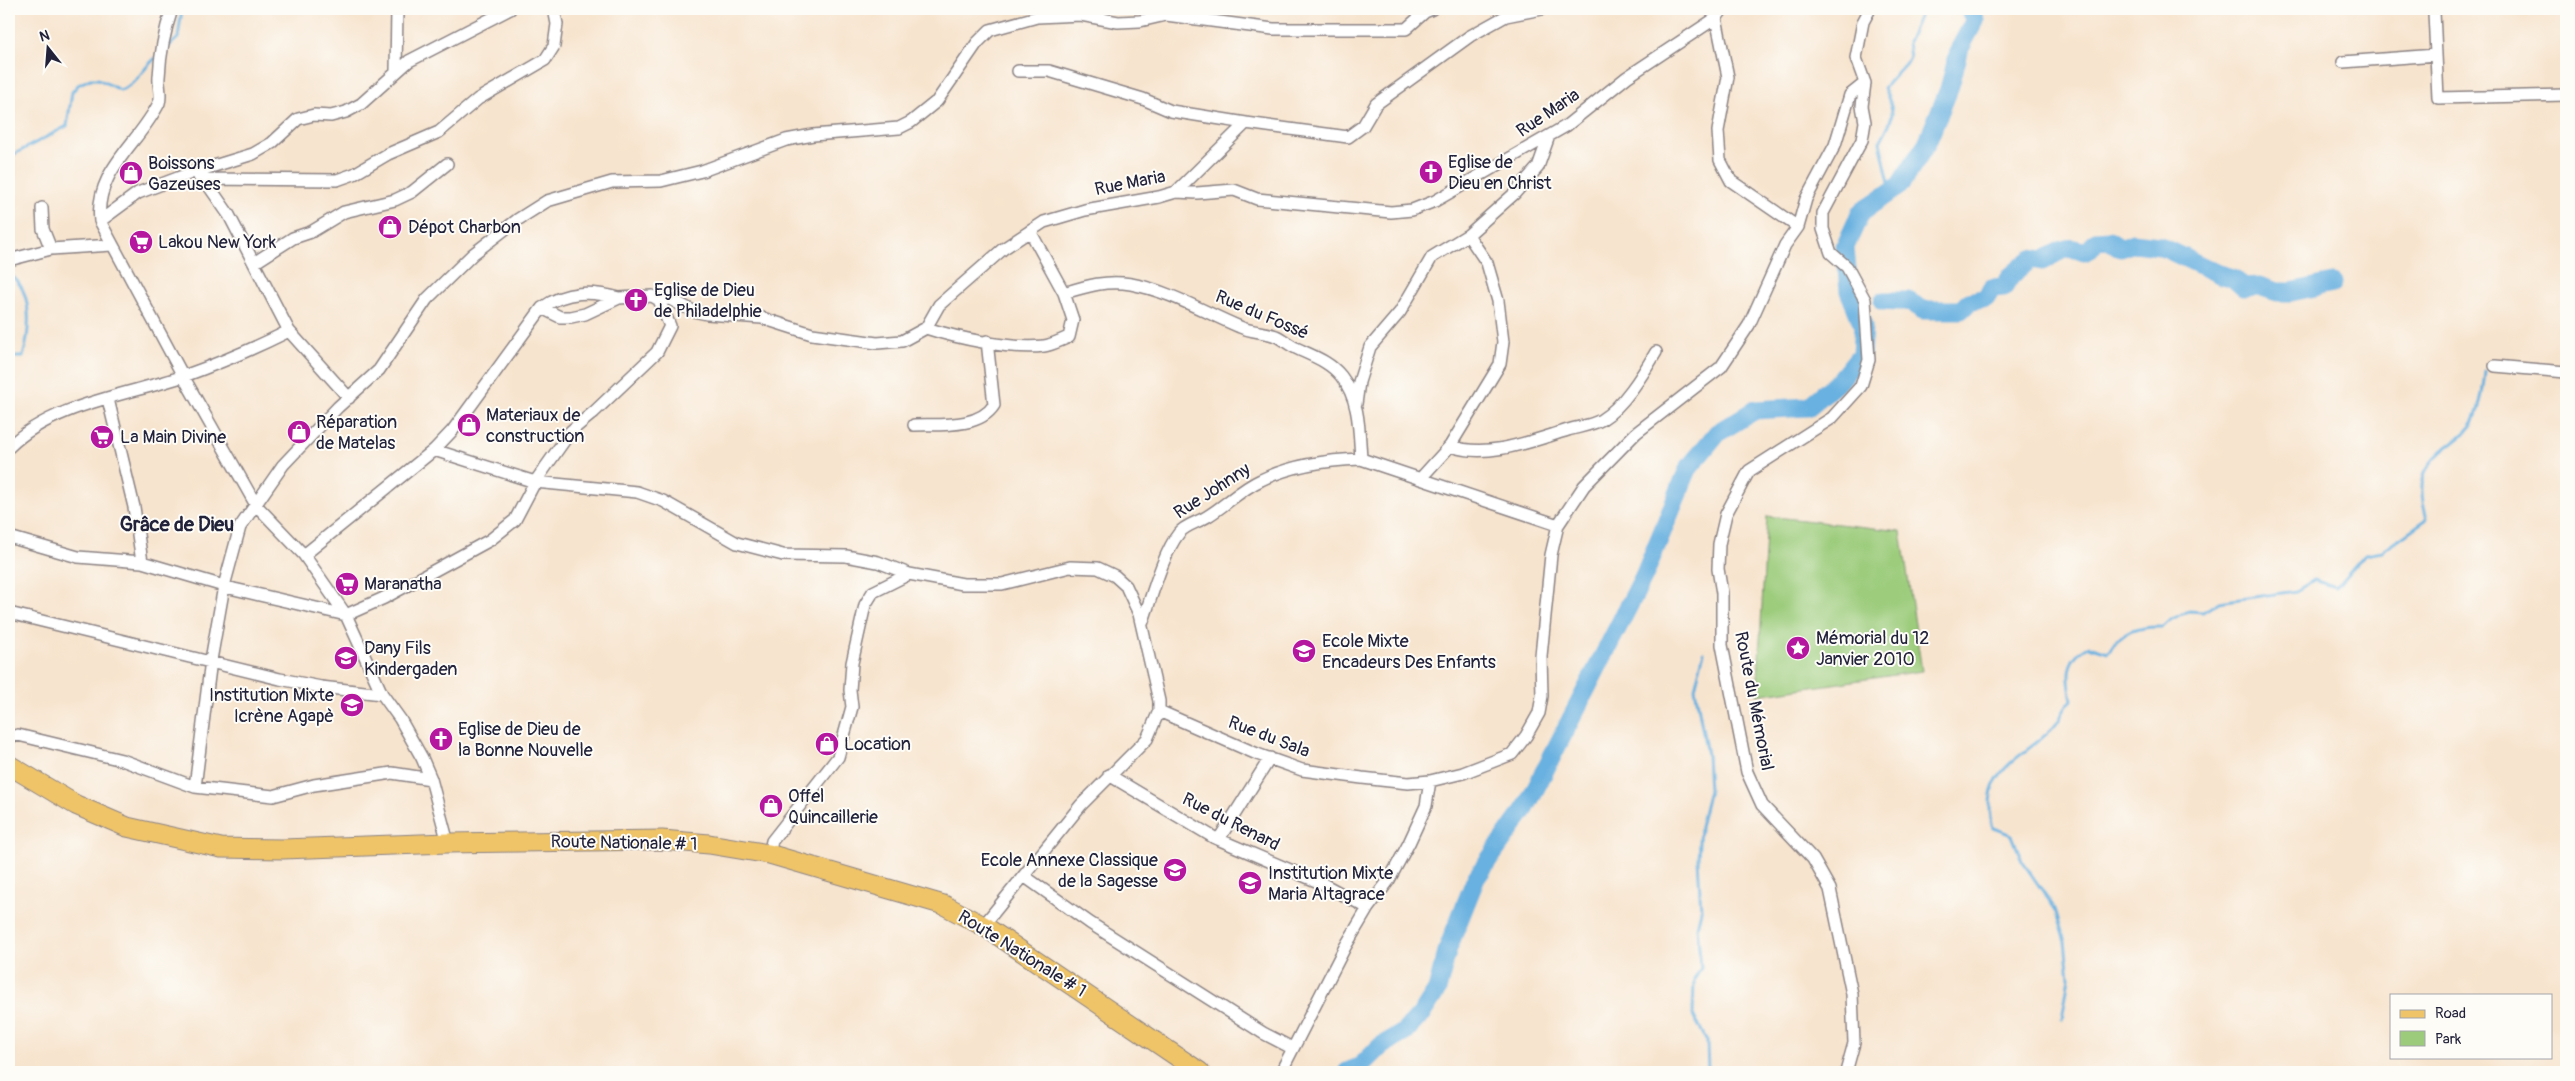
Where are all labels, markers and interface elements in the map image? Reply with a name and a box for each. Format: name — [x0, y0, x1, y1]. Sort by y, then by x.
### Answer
north arrow — [22, 22, 72, 72]
text: N — [37, 27, 51, 46]
street label: Rue Maria — [1512, 83, 1584, 143]
place label: Eglise de Dieu en Christ — [1448, 151, 1552, 195]
place label: Boissons Gazeuses — [148, 152, 221, 196]
church icon: Eglise de Dieu en Christ — [1418, 159, 1444, 185]
shop icon: Boissons Gazeuses — [118, 160, 144, 186]
street label: Rue Maria — [1093, 165, 1167, 201]
shop icon: Dépot Charbon — [377, 214, 403, 240]
place label: Dépot Charbon — [408, 216, 521, 239]
supermarket icon: Lakou New York — [128, 229, 154, 255]
place label: Lakou New York — [158, 231, 277, 254]
place label: Eglise de Dieu de Philadelphie — [654, 279, 762, 323]
street label: Rue du Fossé — [1212, 285, 1312, 345]
church icon: Eglise de Dieu de Philadelphie — [623, 287, 649, 313]
place label: Materiaux de construction — [486, 404, 585, 448]
place label: Réparation de Matelas — [316, 411, 397, 455]
shop icon: Materiaux de construction — [456, 412, 482, 438]
shop icon: Réparation de Matelas — [286, 419, 312, 445]
supermarket icon: La Main Divine — [89, 424, 115, 450]
place label: La Main Divine — [120, 426, 226, 449]
street label: Rue Johnny — [1169, 458, 1255, 524]
district label: Grâce de Dieu — [120, 512, 234, 537]
supermarket icon: Maranatha — [334, 571, 360, 597]
place label: Maranatha — [364, 573, 442, 596]
place label: Mémorial du 12 Janvier 2010 — [1816, 627, 1929, 671]
street label: Route du Mémorial — [1729, 629, 1779, 773]
place label: Ecole Mixte Encadeurs Des Enfants — [1322, 630, 1496, 674]
place icon: Mémorial du 12 Janvier 2010 — [1785, 635, 1811, 661]
place label: Dany Fils Kindergaden — [364, 637, 458, 681]
school or university icon: Ecole Mixte Encadeurs Des Enfants — [1291, 638, 1317, 664]
school or university icon: Dany Fils Kindergaden — [333, 645, 359, 671]
place label: Institution Mixte Icrène Agapè — [209, 684, 334, 728]
school or university icon: Institution Mixte Icrène Agapè — [339, 692, 365, 718]
street label: Rue du Sala — [1225, 711, 1313, 763]
place label: Eglise de Dieu de la Bonne Nouvelle — [458, 718, 593, 762]
church icon: Eglise de Dieu de la Bonne Nouvelle — [428, 726, 454, 752]
shop icon: Location — [814, 731, 840, 757]
place label: Location — [844, 733, 911, 756]
place label: Offel Quincaillerie — [788, 785, 878, 829]
street label: Rue du Renard — [1178, 788, 1284, 856]
shop icon: Offel Quincaillerie — [758, 793, 784, 819]
street label: Route Nationale # 1 — [550, 830, 698, 856]
place label: Ecole Annexe Classique de la Sagesse — [981, 849, 1158, 893]
school or university icon: Ecole Annexe Classique de la Sagesse — [1162, 857, 1188, 883]
place label: Institution Mixte Maria Altagrace — [1268, 862, 1393, 906]
school or university icon: Institution Mixte Maria Altagrace — [1237, 870, 1263, 896]
street label: Route Nationale # 1 — [954, 905, 1090, 1003]
legend — [2390, 994, 2552, 1058]
text: Road — [2435, 1004, 2466, 1023]
text: Park — [2435, 1030, 2462, 1049]

